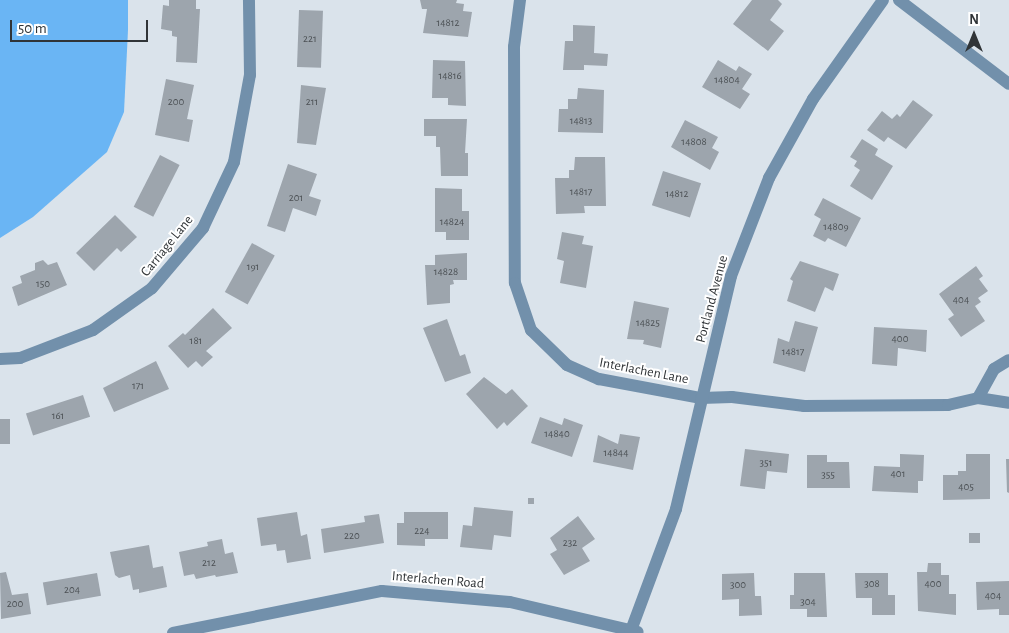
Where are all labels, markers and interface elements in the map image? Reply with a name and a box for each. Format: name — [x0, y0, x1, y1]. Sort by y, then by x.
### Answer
scale bar — [12, 10, 150, 42]
north arrow — [949, 10, 999, 60]
text: N — [969, 13, 979, 27]
house number: 14812 — [436, 16, 460, 30]
text: 50 m — [18, 21, 47, 36]
house number: 221 — [303, 32, 317, 46]
house number: 14816 — [438, 69, 462, 83]
house number: 14804 — [714, 73, 740, 87]
house number: 200 — [168, 95, 184, 109]
house number: 211 — [306, 95, 318, 109]
house number: 14813 — [570, 114, 592, 128]
house number: 14808 — [681, 135, 707, 149]
house number: 14817 — [570, 185, 592, 199]
house number: 14812 — [665, 187, 689, 201]
house number: 201 — [289, 191, 303, 205]
street label: Carriage Lane — [137, 212, 197, 280]
house number: 14824 — [440, 215, 464, 229]
house number: 14809 — [823, 220, 849, 234]
street label: Portland Avenue — [692, 253, 732, 345]
house number: 191 — [247, 260, 259, 274]
house number: 14828 — [434, 265, 458, 279]
house number: 150 — [36, 277, 50, 291]
house number: 404 — [953, 293, 969, 307]
house number: 14825 — [636, 316, 660, 330]
house number: 400 — [892, 332, 908, 346]
house number: 181 — [190, 334, 202, 348]
house number: 14817 — [782, 345, 804, 359]
street label: Interlachen Lane — [598, 354, 690, 388]
house number: 171 — [132, 379, 144, 393]
house number: 161 — [52, 409, 64, 423]
house number: 14840 — [544, 427, 570, 441]
house number: 14844 — [604, 446, 628, 460]
house number: 351 — [760, 456, 772, 470]
house number: 401 — [891, 467, 905, 481]
house number: 355 — [821, 468, 835, 482]
house number: 405 — [958, 480, 974, 494]
house number: 224 — [414, 524, 430, 538]
house number: 220 — [344, 529, 360, 543]
house number: 232 — [563, 536, 577, 550]
house number: 212 — [202, 556, 216, 570]
street label: Interlachen Road — [391, 568, 485, 592]
house number: 308 — [864, 577, 880, 591]
house number: 400 — [925, 577, 941, 591]
house number: 300 — [730, 578, 746, 592]
house number: 204 — [64, 583, 80, 597]
house number: 404 — [985, 589, 1001, 603]
house number: 304 — [800, 595, 816, 609]
house number: 200 — [7, 597, 23, 611]

